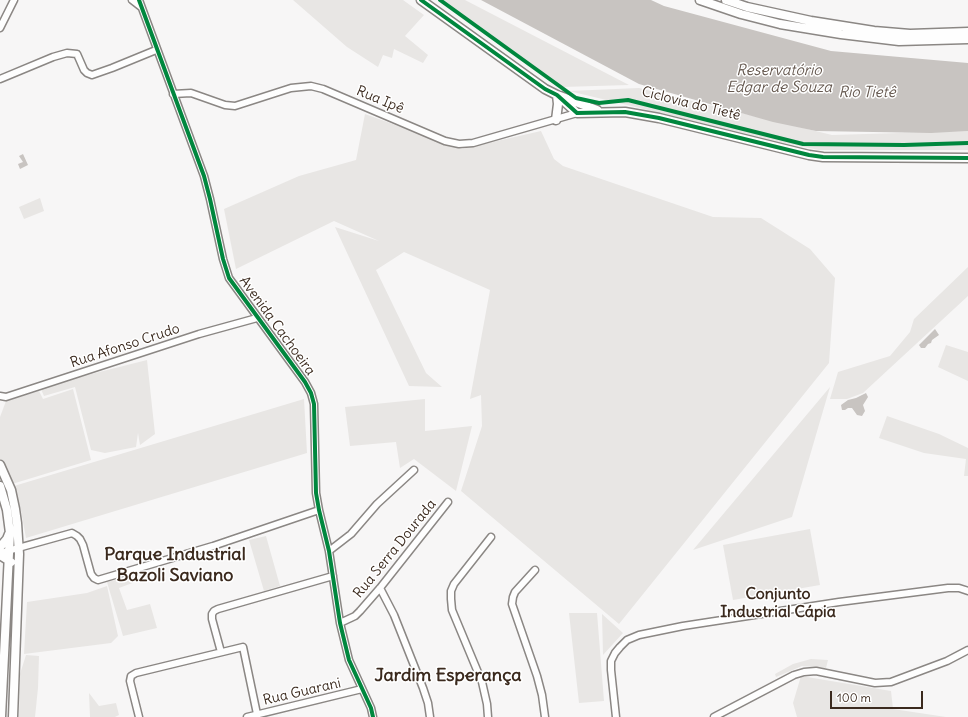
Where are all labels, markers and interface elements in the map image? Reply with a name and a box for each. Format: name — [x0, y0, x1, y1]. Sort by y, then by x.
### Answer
water label: Reservatório Edgar de Souza — [726, 62, 832, 97]
street label: Rua Ipê — [354, 83, 406, 117]
street label: Ciclovia do Tietê — [640, 84, 742, 124]
water label: Rio Tietê — [838, 84, 896, 102]
street label: Avenida Cachoeira — [235, 273, 319, 379]
street label: Rua Afonso Crudo — [68, 320, 182, 372]
street label: Rua Serra Dourada — [350, 496, 440, 602]
district label: Parque Industrial Bazoli Saviano — [104, 544, 246, 586]
district label: Conjunto Industrial Cápia — [720, 584, 836, 622]
district label: Jardim Esperança — [374, 665, 522, 687]
street label: Rua Guarani — [261, 675, 343, 709]
scale bar — [832, 683, 925, 709]
text: 100 m — [837, 690, 871, 705]

